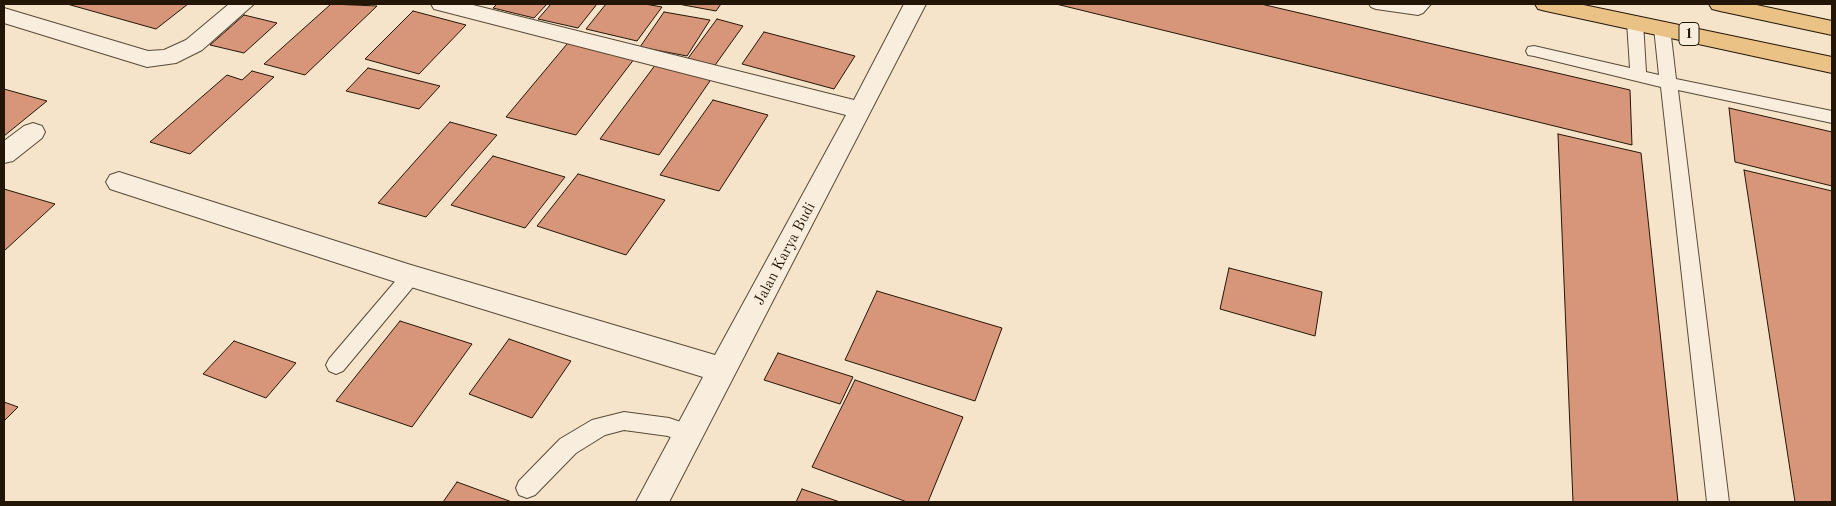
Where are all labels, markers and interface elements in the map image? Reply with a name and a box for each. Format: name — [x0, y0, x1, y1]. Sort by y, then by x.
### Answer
road number: 1 — [1679, 22, 1699, 46]
street label: Jalan Karya Budi — [750, 200, 820, 308]

